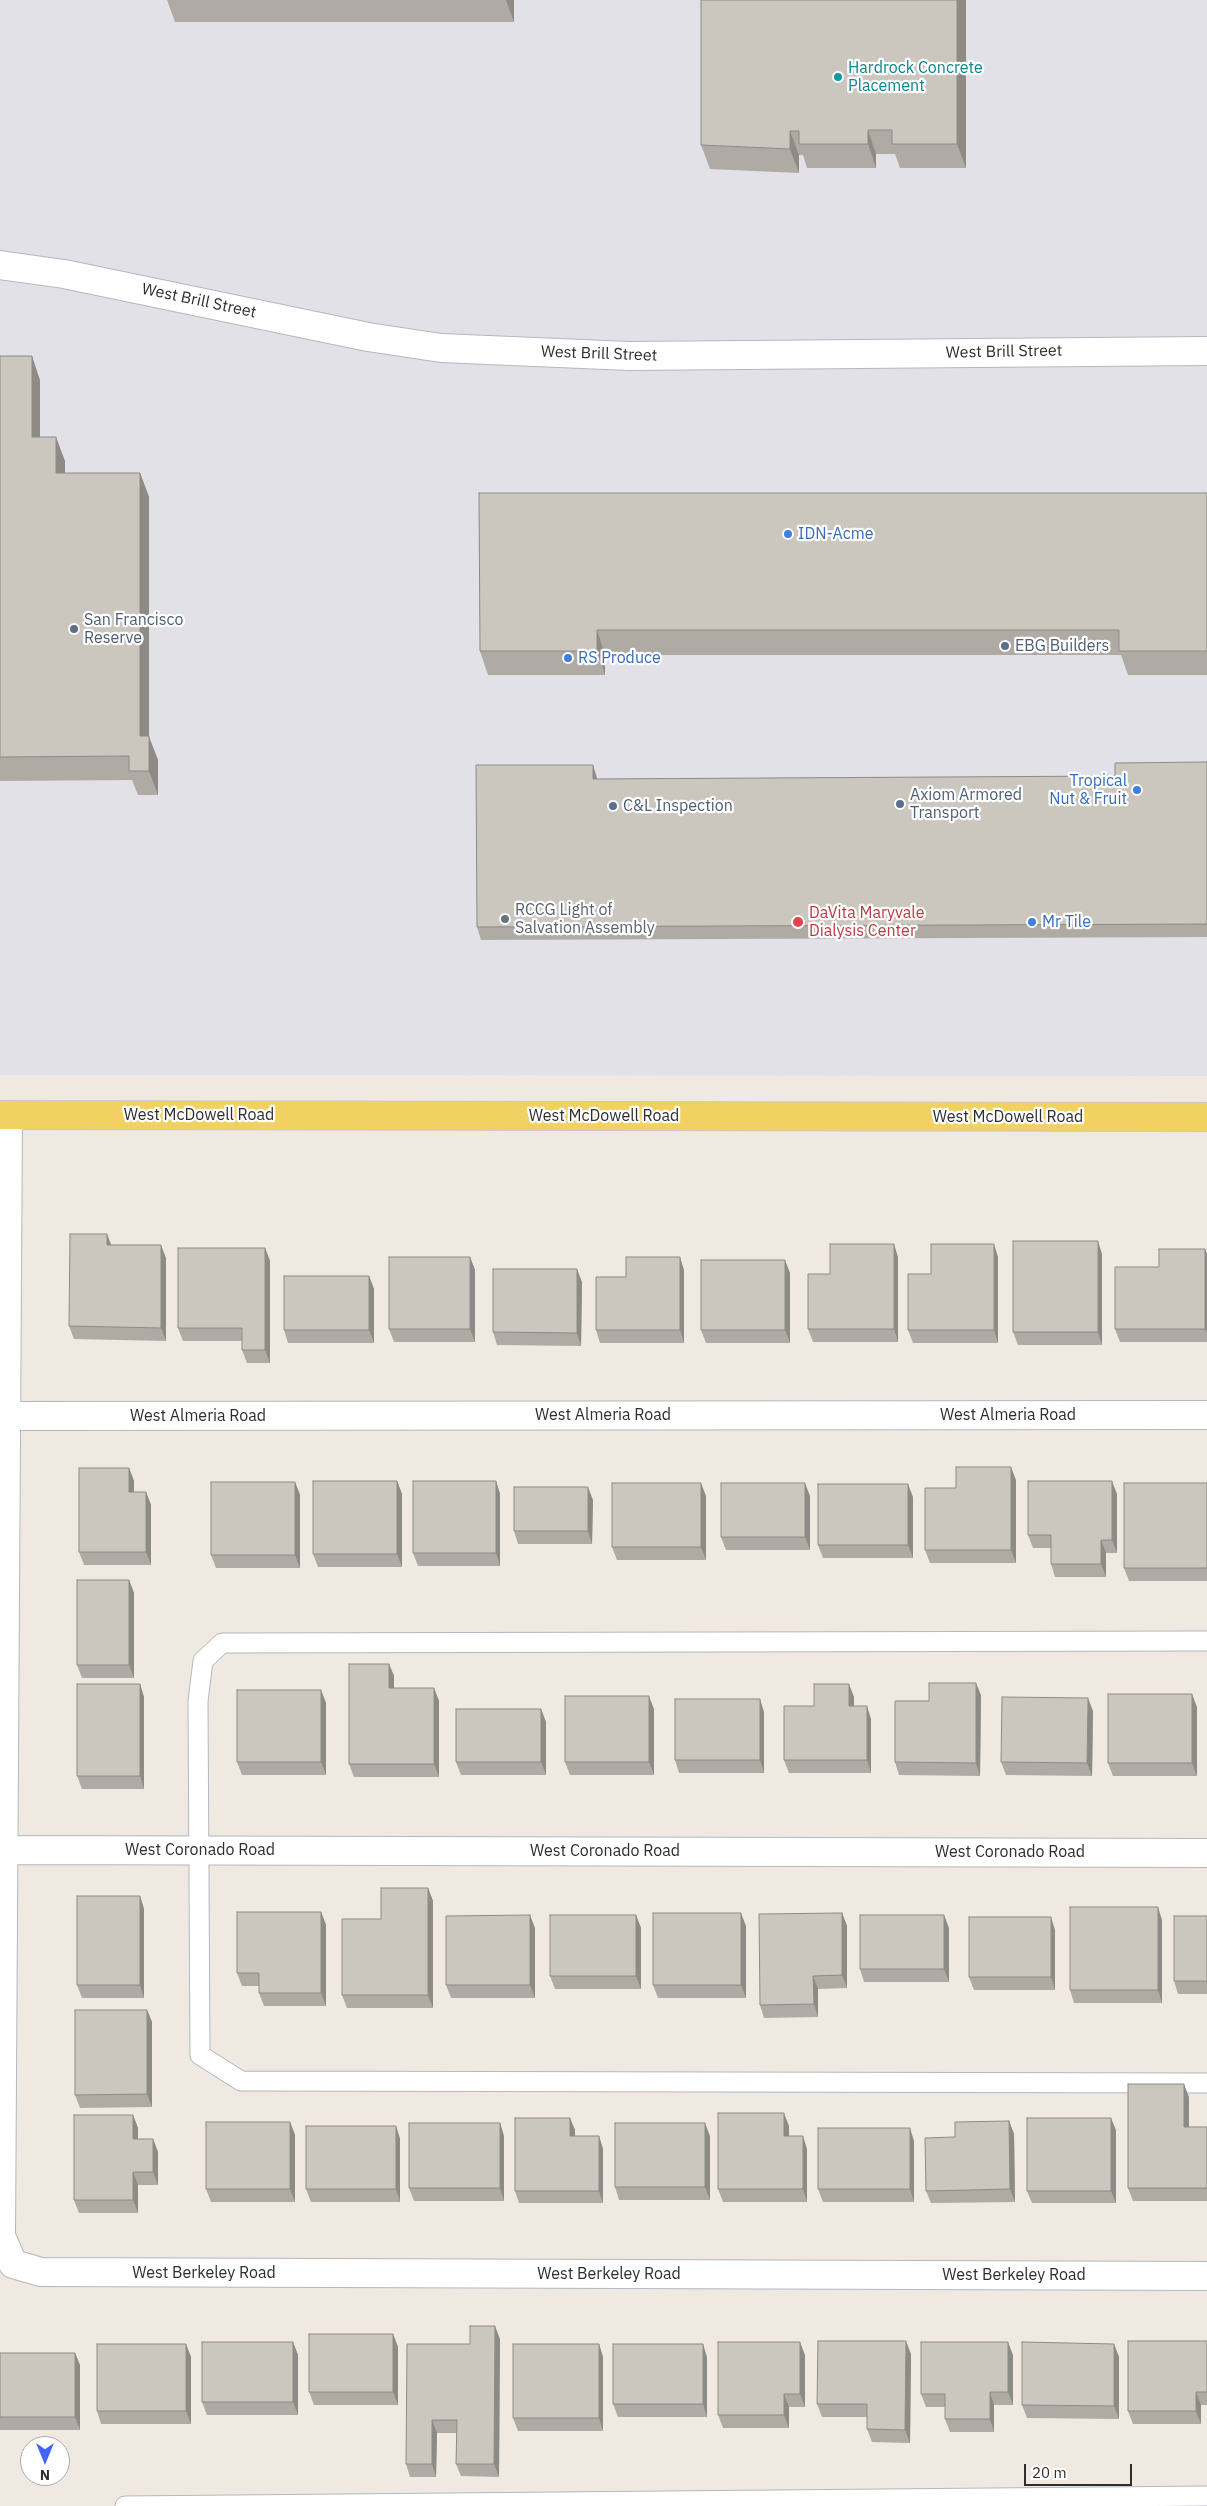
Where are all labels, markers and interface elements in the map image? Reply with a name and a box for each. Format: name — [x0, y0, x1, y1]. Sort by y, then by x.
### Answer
place label: Hardrock Concrete Placement — [848, 58, 983, 96]
marker: Hardrock Concrete Placement — [832, 71, 844, 83]
street label: West Brill Street — [140, 280, 258, 322]
street label: West Brill Street — [946, 341, 1062, 363]
street label: West Brill Street — [540, 342, 658, 366]
place label: IDN-Acme — [798, 524, 874, 544]
marker: IDN-Acme — [782, 528, 794, 540]
place label: San Francisco Reserve — [84, 610, 184, 648]
marker: San Francisco Reserve — [68, 623, 80, 635]
place label: EBG Builders — [1015, 636, 1109, 656]
marker: EBG Builders — [999, 640, 1011, 652]
place label: RS Produce — [578, 648, 661, 668]
marker: RS Produce — [562, 652, 574, 664]
place label: Tropical Nut & Fruit — [1049, 771, 1127, 809]
marker: Tropical Nut & Fruit — [1131, 784, 1143, 796]
place label: Axiom Armored Transport — [910, 785, 1022, 823]
place label: C&L Inspection — [623, 796, 733, 816]
marker: Axiom Armored Transport — [894, 798, 906, 810]
marker: C&L Inspection — [607, 800, 619, 812]
place label: RCCG Light of Salvation Assembly — [515, 900, 655, 938]
place label: DaVita Maryvale Dialysis Center — [809, 903, 924, 941]
place label: Mr Tile — [1042, 912, 1091, 932]
marker: RCCG Light of Salvation Assembly — [499, 913, 511, 925]
marker: DaVita Maryvale Dialysis Center — [791, 915, 805, 929]
marker: Mr Tile — [1026, 916, 1038, 928]
street label: West McDowell Road — [124, 1105, 274, 1125]
street label: West McDowell Road — [529, 1106, 679, 1126]
street label: West McDowell Road — [933, 1107, 1083, 1127]
street label: West Almeria Road — [535, 1405, 671, 1425]
street label: West Almeria Road — [940, 1405, 1076, 1425]
street label: West Almeria Road — [130, 1406, 266, 1426]
street label: West Coronado Road — [125, 1840, 275, 1860]
street label: West Coronado Road — [530, 1841, 680, 1861]
street label: West Coronado Road — [935, 1842, 1085, 1862]
street label: West Berkeley Road — [132, 2263, 276, 2283]
street label: West Berkeley Road — [537, 2264, 681, 2284]
street label: West Berkeley Road — [942, 2265, 1086, 2285]
north arrow — [20, 2436, 70, 2486]
scale bar — [1027, 2454, 1134, 2486]
text: 20 m — [1032, 2463, 1067, 2482]
text: N — [40, 2466, 50, 2484]

